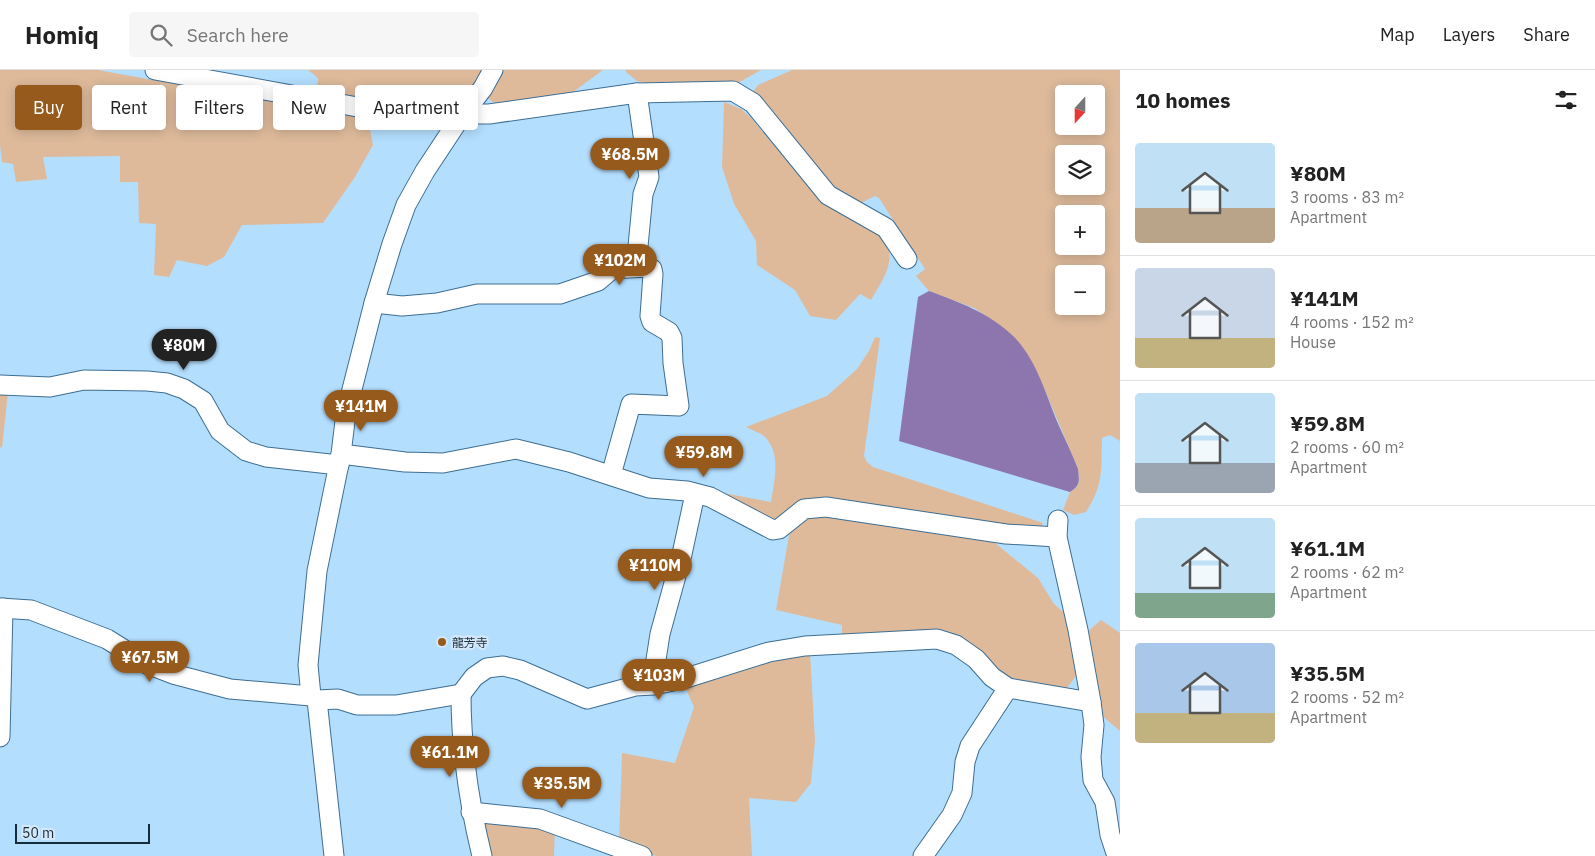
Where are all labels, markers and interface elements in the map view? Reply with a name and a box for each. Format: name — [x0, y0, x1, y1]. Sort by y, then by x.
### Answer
search box — [129, 12, 479, 57]
text: Homiq — [25, 19, 99, 51]
icon: search — [147, 21, 175, 49]
text: Search here — [187, 23, 289, 47]
text: Map — [1380, 23, 1415, 46]
text: Layers — [1443, 23, 1495, 46]
text: Share — [1523, 23, 1570, 46]
chip: Buy — [15, 85, 82, 130]
chip: Rent — [92, 85, 166, 130]
chip: Filters — [176, 85, 263, 130]
chip: New — [273, 85, 345, 130]
chip: Apartment — [355, 85, 478, 130]
north arrow — [1055, 85, 1105, 135]
map controls — [1055, 85, 1105, 315]
text: 10 homes — [1135, 86, 1231, 114]
icon: filters — [1552, 86, 1580, 114]
pin: ¥68.5M — [589, 138, 671, 180]
text: ¥68.5M — [601, 144, 659, 164]
button: layers — [1055, 145, 1105, 195]
text: ¥80M — [1290, 159, 1346, 187]
icon: home — [1175, 163, 1235, 223]
text: 3 rooms · 83 m² — [1290, 187, 1404, 207]
button: + — [1055, 205, 1105, 255]
text: Apartment — [1290, 207, 1367, 227]
pin: ¥102M — [585, 244, 655, 286]
text: ¥102M — [594, 250, 646, 270]
button: − — [1055, 265, 1105, 315]
text: ¥141M — [1290, 284, 1359, 312]
icon: home — [1175, 288, 1235, 348]
text: 4 rooms · 152 m² — [1290, 312, 1414, 332]
pin: ¥80M — [154, 328, 214, 371]
text: House — [1290, 332, 1336, 352]
text: ¥80M — [163, 335, 205, 355]
pin: ¥141M — [326, 390, 396, 432]
text: ¥141M — [335, 396, 387, 416]
text: ¥59.8M — [1290, 409, 1365, 437]
icon: home — [1175, 413, 1235, 473]
pin: ¥59.8M — [663, 436, 745, 478]
text: 2 rooms · 60 m² — [1290, 437, 1404, 457]
text: ¥59.8M — [675, 442, 733, 462]
text: Apartment — [1290, 457, 1367, 477]
text: ¥61.1M — [1290, 534, 1365, 562]
icon: home — [1175, 538, 1235, 598]
pin: ¥110M — [620, 548, 690, 591]
text: ¥110M — [629, 555, 681, 575]
text: 2 rooms · 62 m² — [1290, 562, 1404, 582]
text: Apartment — [1290, 582, 1367, 602]
place label: 龍芳寺 — [452, 635, 488, 650]
marker: 龍芳寺 — [436, 636, 448, 648]
pin: ¥67.5M — [109, 640, 191, 683]
text: ¥67.5M — [121, 647, 179, 667]
pin: ¥103M — [624, 658, 694, 701]
text: ¥35.5M — [1290, 659, 1365, 687]
icon: home — [1175, 663, 1235, 723]
text: ¥103M — [633, 665, 685, 685]
text: 2 rooms · 52 m² — [1290, 687, 1404, 707]
text: Apartment — [1290, 707, 1367, 727]
pin: ¥61.1M — [409, 736, 491, 778]
text: ¥61.1M — [421, 742, 479, 762]
pin: ¥35.5M — [521, 766, 603, 809]
text: ¥35.5M — [533, 773, 591, 793]
scale bar — [15, 821, 150, 844]
text: 50 m — [22, 824, 54, 842]

